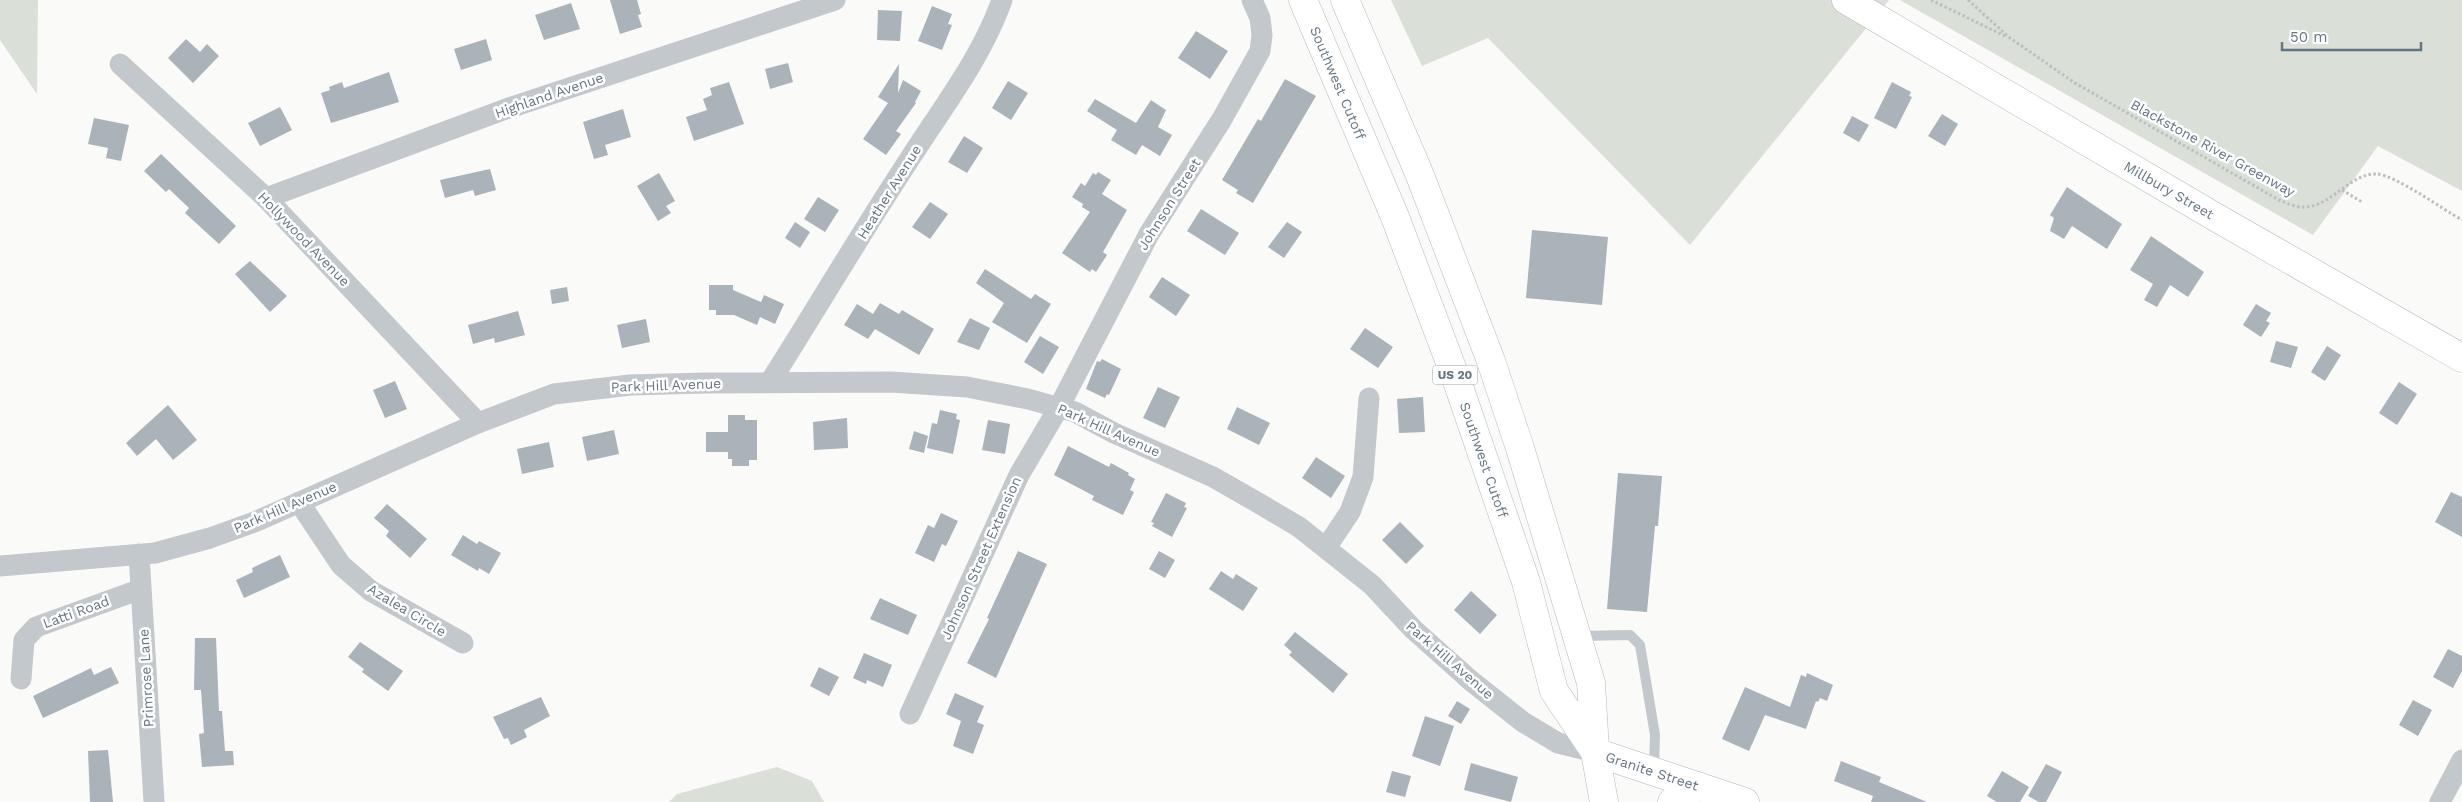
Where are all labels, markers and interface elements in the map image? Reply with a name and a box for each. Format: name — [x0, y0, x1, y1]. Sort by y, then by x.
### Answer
scale bar — [2282, 20, 2421, 52]
street label: Southwest Cutoff — [1307, 24, 1369, 142]
text: 50 m — [2290, 28, 2327, 46]
street label: Highland Avenue — [493, 69, 605, 121]
street label: Blackstone River Greenway — [2128, 96, 2299, 200]
street label: Heather Avenue — [854, 142, 924, 242]
street label: Johnson Street — [1134, 155, 1204, 253]
street label: Millbury Street — [2121, 158, 2217, 222]
street label: Hollywood Avenue — [255, 189, 353, 289]
road number: US 20 — [1432, 366, 1478, 384]
street label: Park Hill Avenue — [611, 375, 721, 395]
street label: Park Hill Avenue — [1055, 400, 1163, 460]
street label: Southwest Cutoff — [1457, 400, 1511, 520]
street label: Johnson Street Extension — [938, 474, 1024, 642]
street label: Park Hill Avenue — [231, 478, 339, 536]
street label: Azalea Circle — [365, 580, 449, 640]
street label: Latti Road — [41, 593, 111, 631]
street label: Park Hill Avenue — [1403, 618, 1497, 702]
street label: Primrose Lane — [135, 628, 157, 728]
street label: Granite Street — [1603, 748, 1701, 794]

